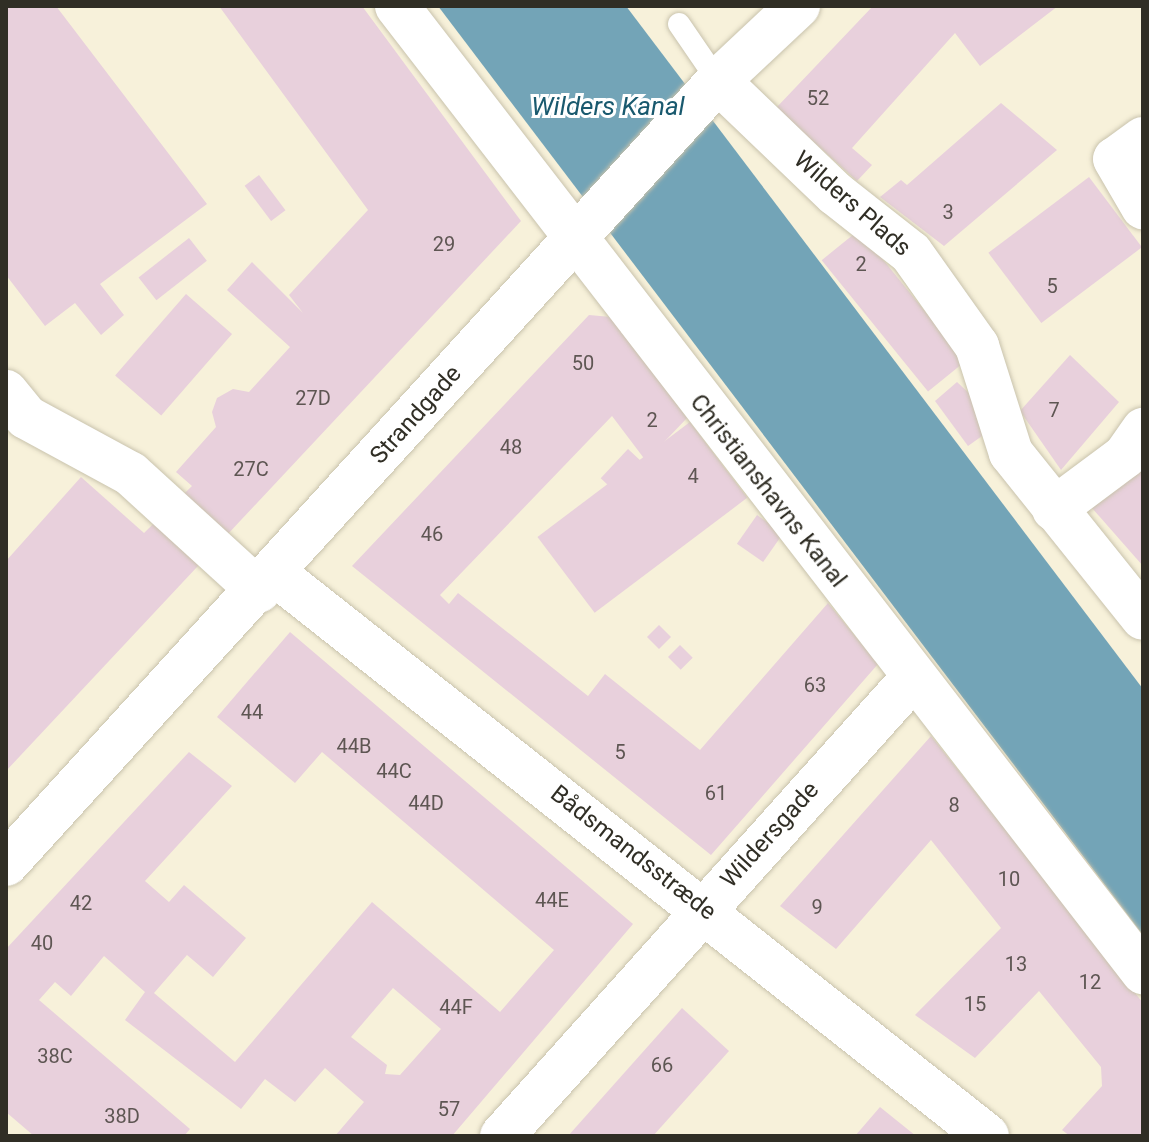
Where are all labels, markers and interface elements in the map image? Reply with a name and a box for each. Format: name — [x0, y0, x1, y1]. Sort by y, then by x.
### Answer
house number: 52 — [807, 86, 829, 110]
water label: Wilders Kanal — [531, 91, 685, 123]
street label: Wilders Plads — [788, 145, 916, 263]
house number: 3 — [942, 200, 954, 224]
house number: 29 — [433, 232, 455, 256]
house number: 2 — [855, 252, 867, 276]
house number: 5 — [1046, 274, 1058, 298]
house number: 50 — [572, 351, 594, 375]
street label: Strandgade — [364, 360, 468, 470]
house number: 27D — [295, 386, 331, 410]
street label: Christianshavns Kanal — [684, 389, 852, 593]
house number: 7 — [1048, 398, 1060, 422]
house number: 2 — [646, 408, 658, 432]
house number: 48 — [500, 435, 522, 459]
house number: 27C — [233, 457, 269, 481]
house number: 4 — [687, 464, 699, 488]
house number: 46 — [421, 522, 443, 546]
house number: 63 — [804, 673, 826, 697]
house number: 44 — [241, 700, 263, 724]
house number: 44B — [337, 734, 371, 758]
house number: 5 — [614, 740, 626, 764]
house number: 44C — [376, 759, 412, 783]
street label: Wildersgade — [715, 776, 825, 894]
street label: Bådsmandsstræde — [545, 779, 721, 927]
house number: 61 — [705, 781, 727, 805]
house number: 44D — [408, 791, 444, 815]
house number: 8 — [948, 793, 960, 817]
house number: 10 — [998, 867, 1020, 891]
house number: 44E — [535, 888, 569, 912]
house number: 42 — [70, 891, 92, 915]
house number: 9 — [811, 895, 823, 919]
house number: 40 — [31, 931, 53, 955]
house number: 13 — [1005, 952, 1027, 976]
house number: 12 — [1079, 970, 1101, 994]
house number: 15 — [964, 992, 986, 1016]
house number: 44F — [439, 995, 473, 1019]
house number: 38C — [37, 1044, 73, 1068]
house number: 66 — [651, 1053, 673, 1077]
house number: 57 — [438, 1097, 460, 1121]
house number: 38D — [104, 1104, 140, 1128]

